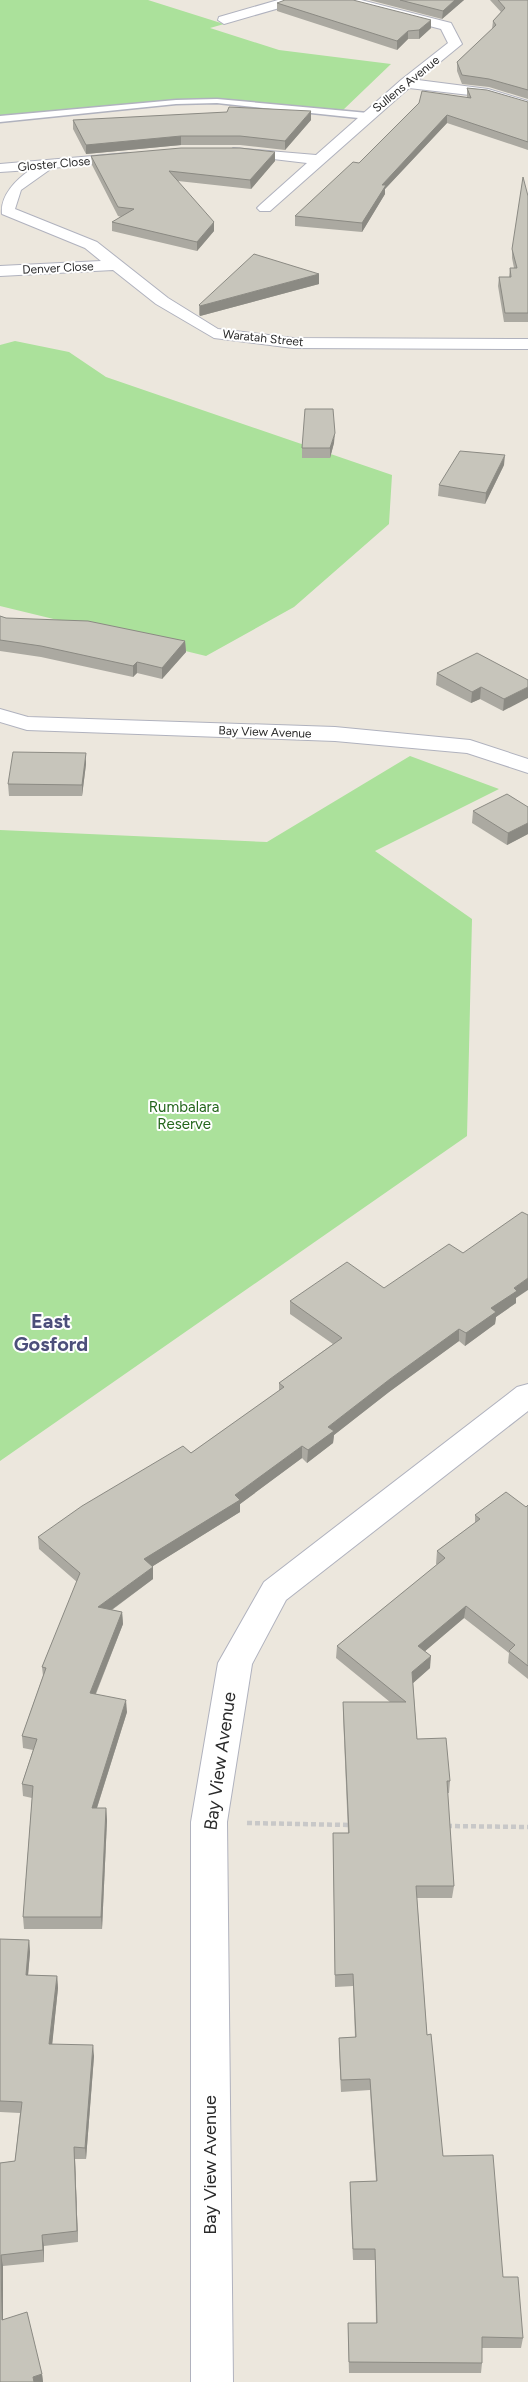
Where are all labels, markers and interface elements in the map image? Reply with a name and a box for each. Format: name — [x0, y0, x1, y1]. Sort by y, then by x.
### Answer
street label: Sullens Avenue — [370, 53, 443, 115]
street label: Gloster Close — [17, 154, 91, 174]
street label: Denver Close — [22, 259, 95, 277]
street label: Waratah Street — [222, 327, 305, 349]
street label: Bay View Avenue — [218, 723, 312, 741]
park label: Rumbalara Reserve — [149, 1098, 219, 1133]
district label: East Gosford — [14, 1309, 88, 1356]
street label: Bay View Avenue — [199, 1690, 241, 1832]
street label: Bay View Avenue — [199, 2095, 221, 2235]

